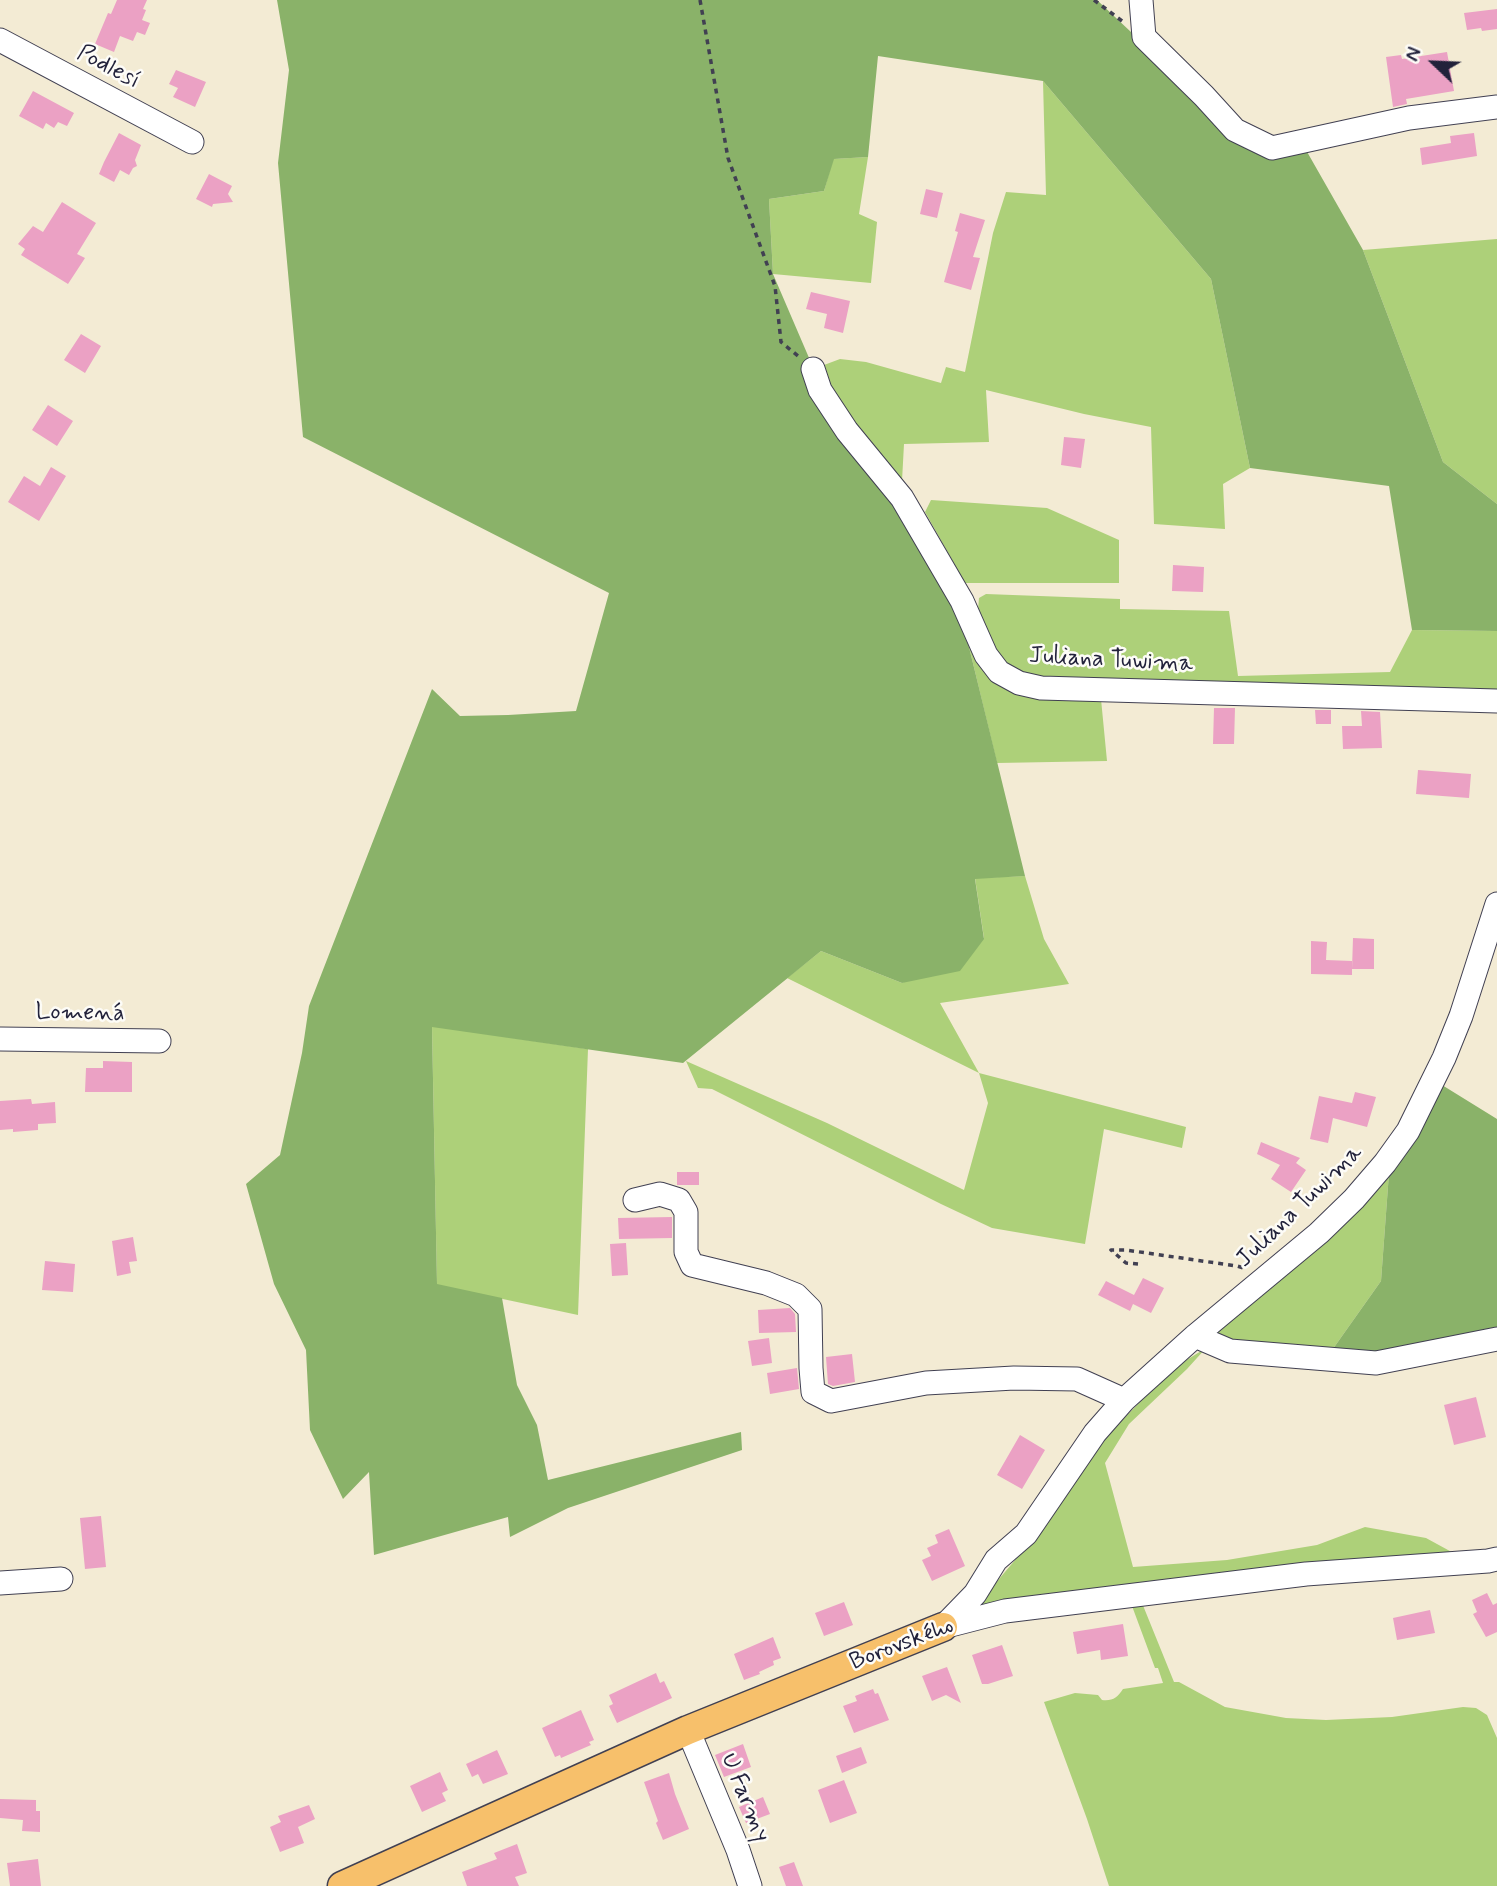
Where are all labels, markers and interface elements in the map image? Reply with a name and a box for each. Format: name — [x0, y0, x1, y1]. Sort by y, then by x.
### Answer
north arrow — [1399, 28, 1469, 98]
street label: Podlesí — [72, 39, 144, 97]
text: N — [1400, 44, 1428, 65]
street label: Juliana Tuwima — [1028, 642, 1194, 680]
street label: Lomená — [35, 999, 125, 1029]
street label: Juliana Tuwima — [1231, 1140, 1369, 1274]
street label: Borovského — [846, 1612, 958, 1678]
street label: U Farmy — [713, 1749, 775, 1847]

